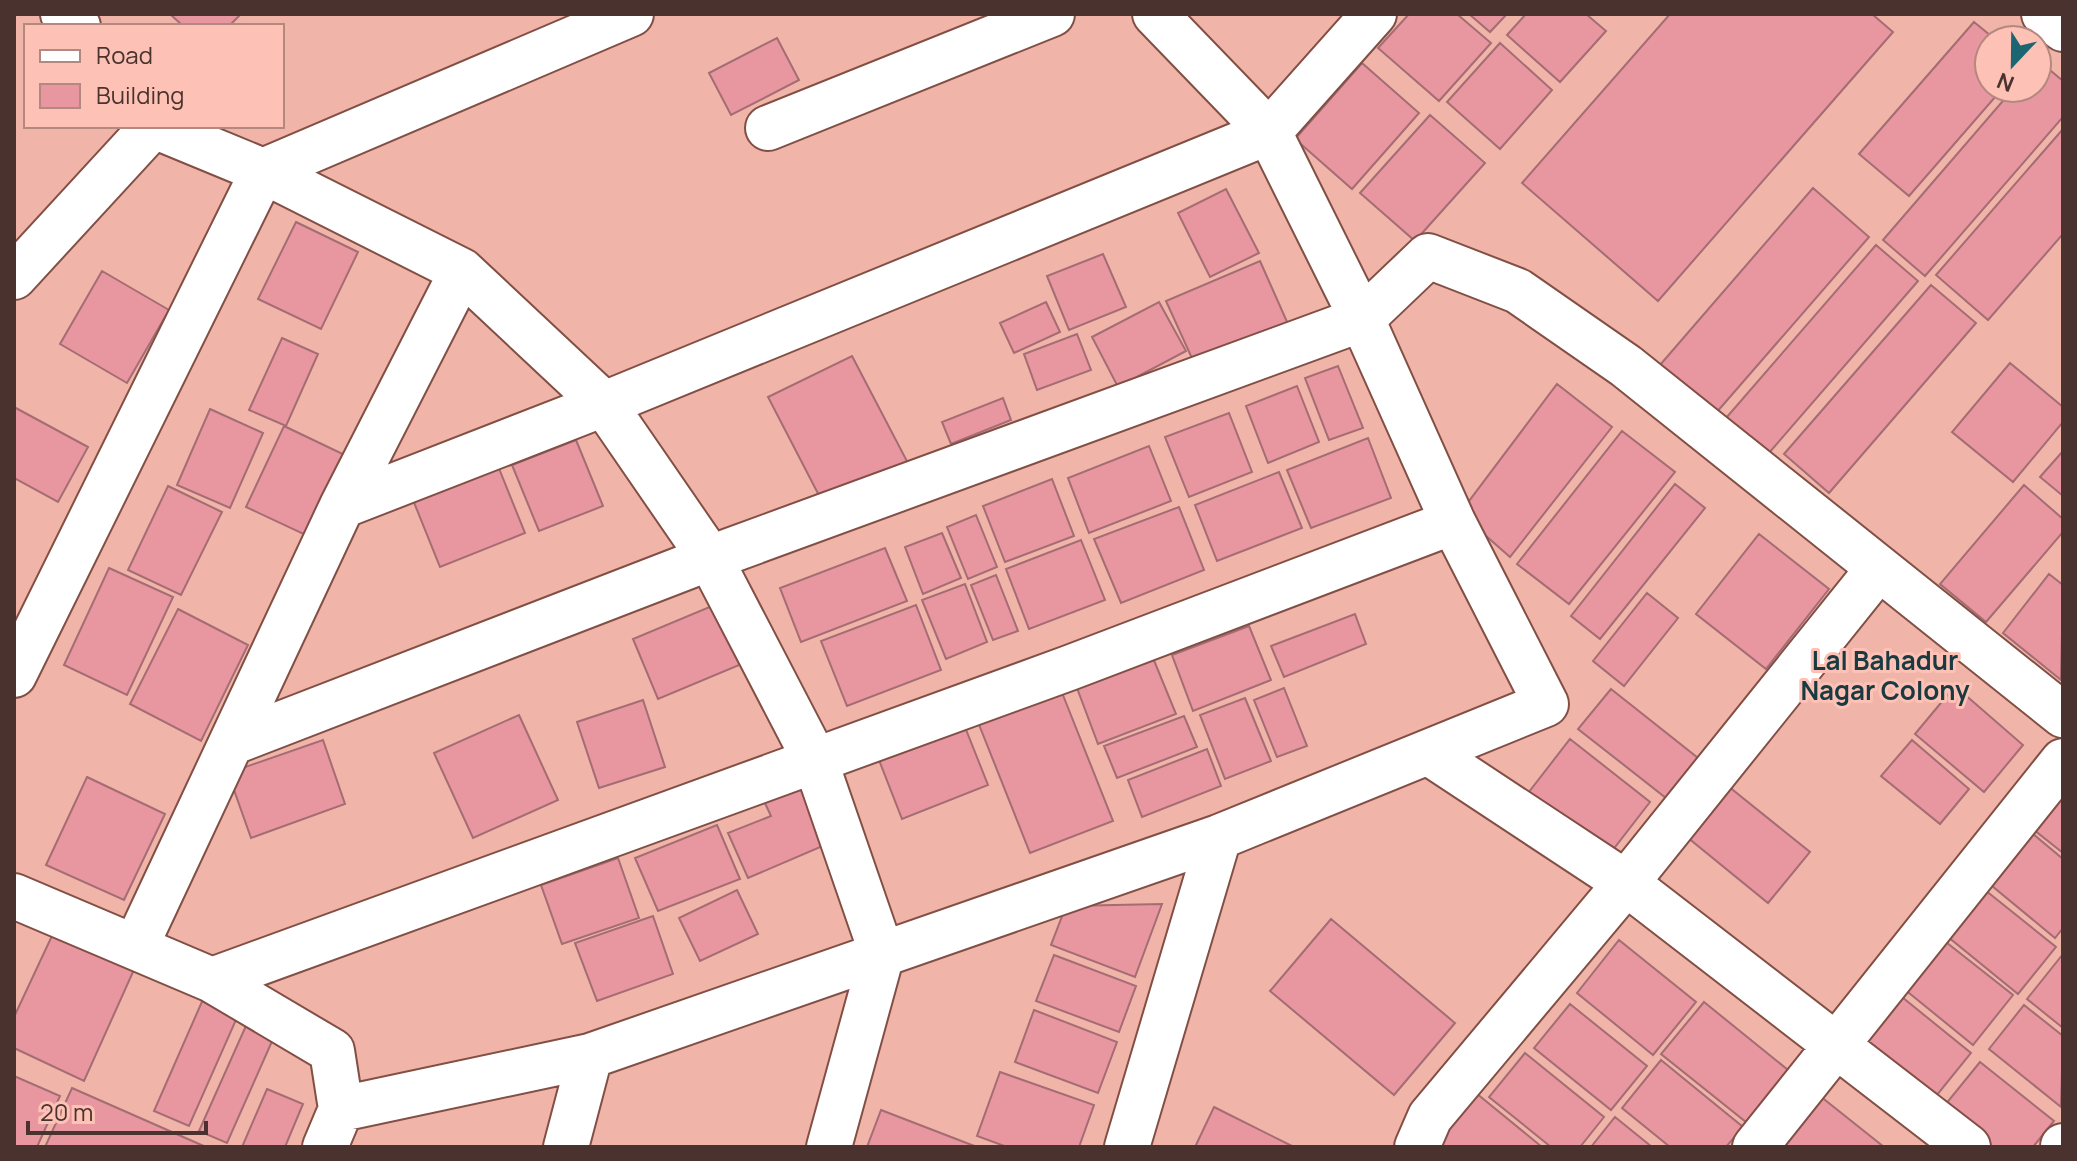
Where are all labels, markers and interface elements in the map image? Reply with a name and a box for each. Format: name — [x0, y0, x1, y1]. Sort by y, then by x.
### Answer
legend — [24, 24, 284, 128]
north arrow — [1973, 24, 2053, 104]
text: Road — [96, 38, 153, 71]
text: N — [1993, 66, 2018, 99]
text: Building — [96, 78, 184, 111]
district label: Lal Bahadur Nagar Colony — [1800, 642, 1970, 708]
scale bar — [28, 1085, 206, 1135]
text: 20 m — [40, 1095, 93, 1128]

